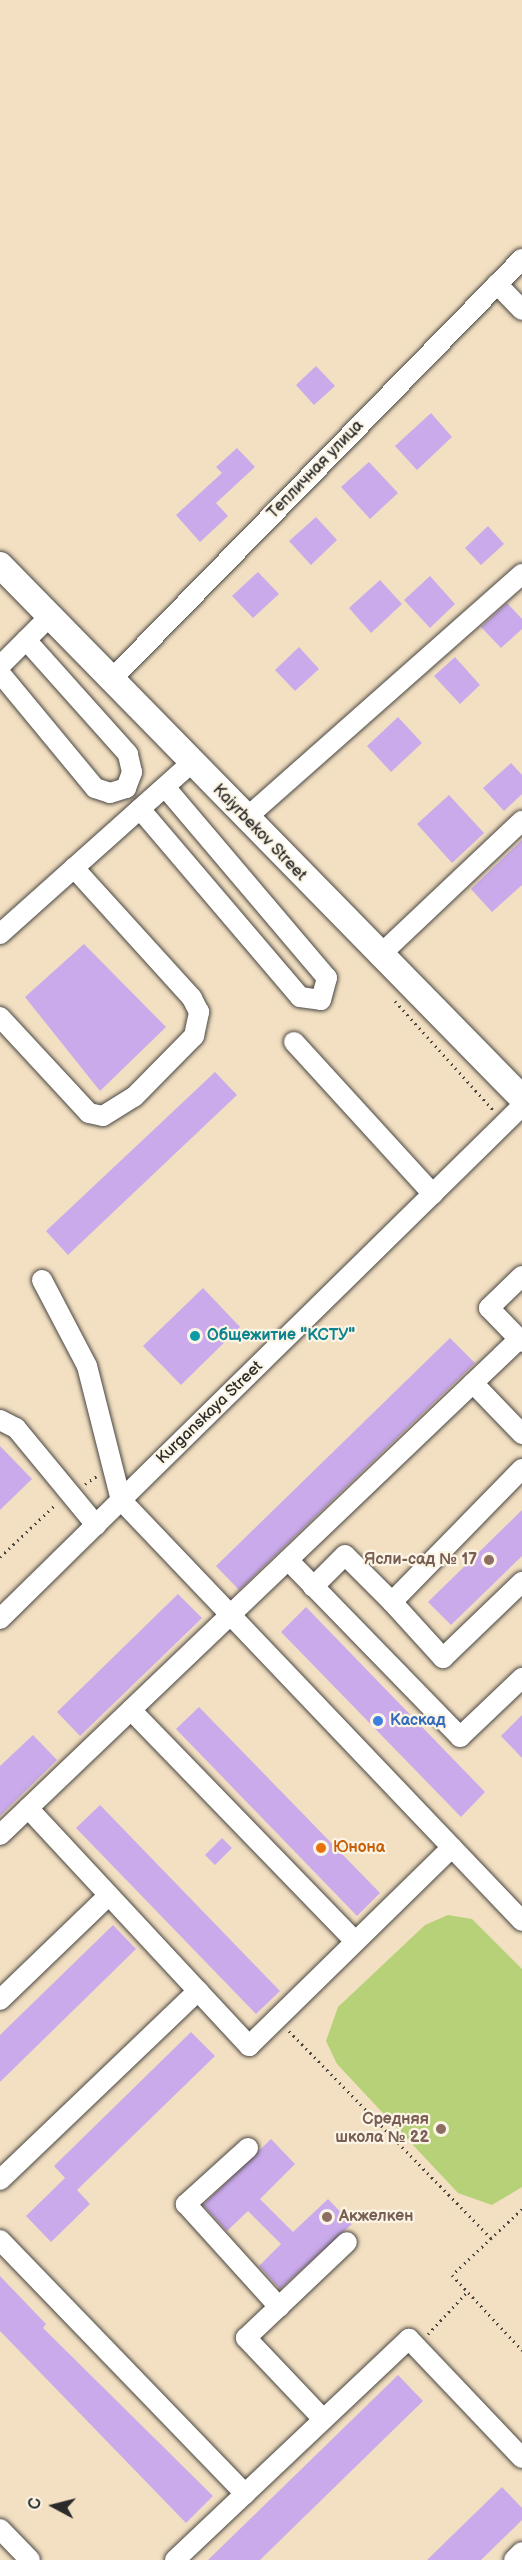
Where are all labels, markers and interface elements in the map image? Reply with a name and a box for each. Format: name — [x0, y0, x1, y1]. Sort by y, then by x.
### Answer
street label: Тепличная улица — [264, 417, 368, 523]
street label: Kaiyrbekov Street — [208, 781, 310, 885]
place label: Общежитие "КСТУ" — [207, 1326, 355, 1346]
marker: Общежитие "КСТУ" — [188, 1329, 202, 1343]
street label: Kurganskaya Street — [153, 1357, 267, 1469]
place label: Ясли-сад № 17 — [364, 1550, 477, 1570]
marker: Ясли-сад № 17 — [482, 1553, 496, 1567]
place label: Каскад — [390, 1711, 445, 1731]
marker: Каскад — [371, 1714, 385, 1728]
place label: Юнона — [333, 1838, 385, 1858]
marker: Юнона — [314, 1841, 328, 1855]
place label: Средняя школа № 22 — [335, 2110, 429, 2148]
marker: Средняя школа № 22 — [434, 2122, 448, 2136]
place label: Акжелкен — [339, 2207, 413, 2227]
marker: Акжелкен — [320, 2210, 334, 2224]
north arrow — [24, 2476, 84, 2536]
text: С — [26, 2497, 46, 2510]

